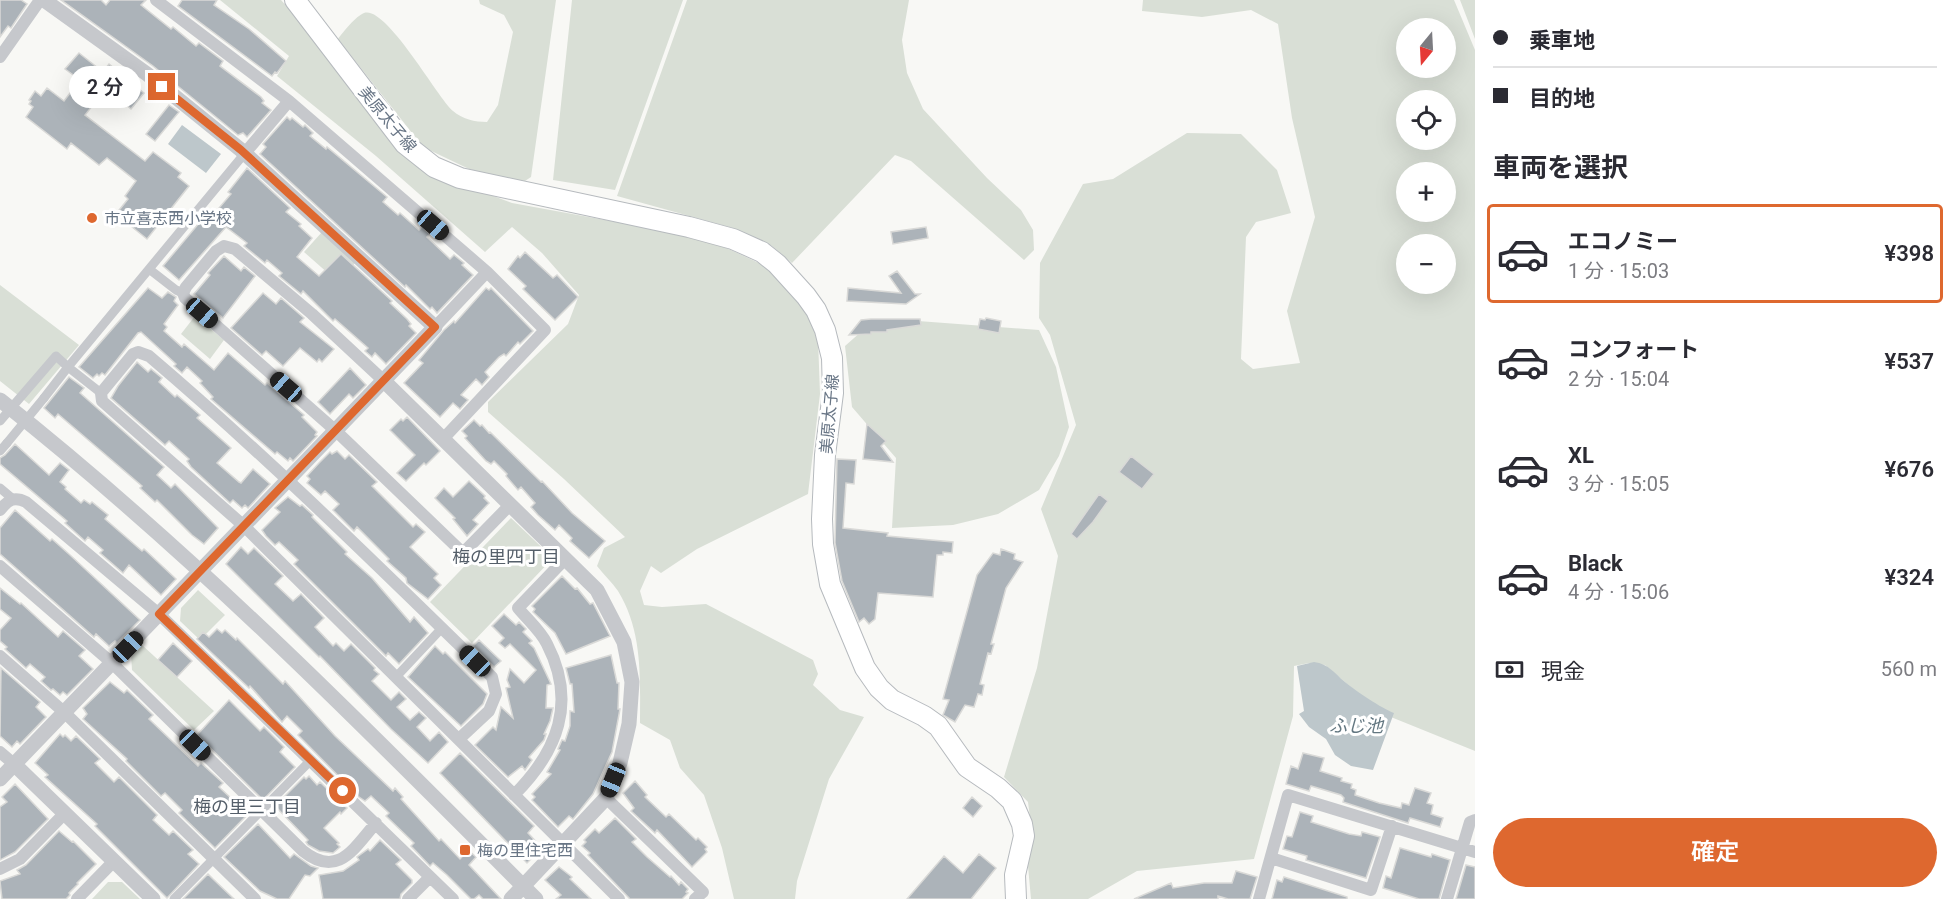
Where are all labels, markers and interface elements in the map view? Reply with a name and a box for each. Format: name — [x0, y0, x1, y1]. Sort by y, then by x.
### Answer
north arrow — [1396, 18, 1456, 78]
map controls — [1396, 18, 1456, 294]
text: 乗車地 — [1529, 28, 1595, 53]
callout: 2 分 — [69, 66, 141, 108]
route end — [148, 73, 175, 100]
text: 2 分 — [87, 75, 123, 99]
street label: 美原太子線 — [355, 83, 421, 156]
text: 目的地 — [1529, 86, 1595, 111]
button: locate — [1396, 90, 1456, 150]
text: 車両を選択 — [1493, 152, 1628, 184]
button: + — [1396, 162, 1456, 222]
car — [414, 206, 452, 244]
place label: 市立喜志西小学校 — [104, 209, 232, 228]
marker: 市立喜志西小学校 — [85, 211, 99, 225]
icon: car — [1496, 227, 1550, 281]
text: エコノミー — [1568, 229, 1678, 254]
button: − — [1396, 234, 1456, 294]
text: ¥398 — [1885, 241, 1934, 266]
text: 1 分 · 15:03 — [1568, 259, 1669, 283]
car — [183, 294, 221, 332]
icon: car — [1496, 335, 1550, 389]
text: コンフォート — [1568, 337, 1699, 362]
text: ¥537 — [1885, 349, 1934, 374]
text: 2 分 · 15:04 — [1568, 367, 1669, 391]
car — [267, 368, 305, 406]
street label: 美原太子線 — [817, 373, 842, 455]
icon: car — [1496, 443, 1550, 497]
text: XL — [1568, 443, 1594, 468]
text: ¥676 — [1885, 457, 1934, 482]
text: 3 分 · 15:05 — [1568, 472, 1669, 496]
district label: 梅の里四丁目 — [452, 546, 560, 567]
icon: car — [1496, 551, 1550, 605]
text: Black — [1568, 551, 1623, 576]
text: ¥324 — [1885, 565, 1934, 590]
text: 4 分 · 15:06 — [1568, 580, 1669, 604]
car — [109, 628, 147, 666]
car — [456, 642, 494, 680]
icon: cash — [1493, 653, 1526, 686]
text: 560 m — [1881, 657, 1937, 681]
text: 現金 — [1541, 659, 1585, 684]
water label: ふじ池 — [1329, 715, 1385, 736]
car — [176, 726, 214, 764]
car — [598, 760, 628, 800]
route start — [329, 777, 356, 804]
district label: 梅の里三丁目 — [193, 796, 301, 817]
button: 確定 — [1493, 818, 1937, 887]
place label: 梅の里住宅西 — [477, 841, 573, 860]
marker: 梅の里住宅西 — [458, 843, 472, 857]

